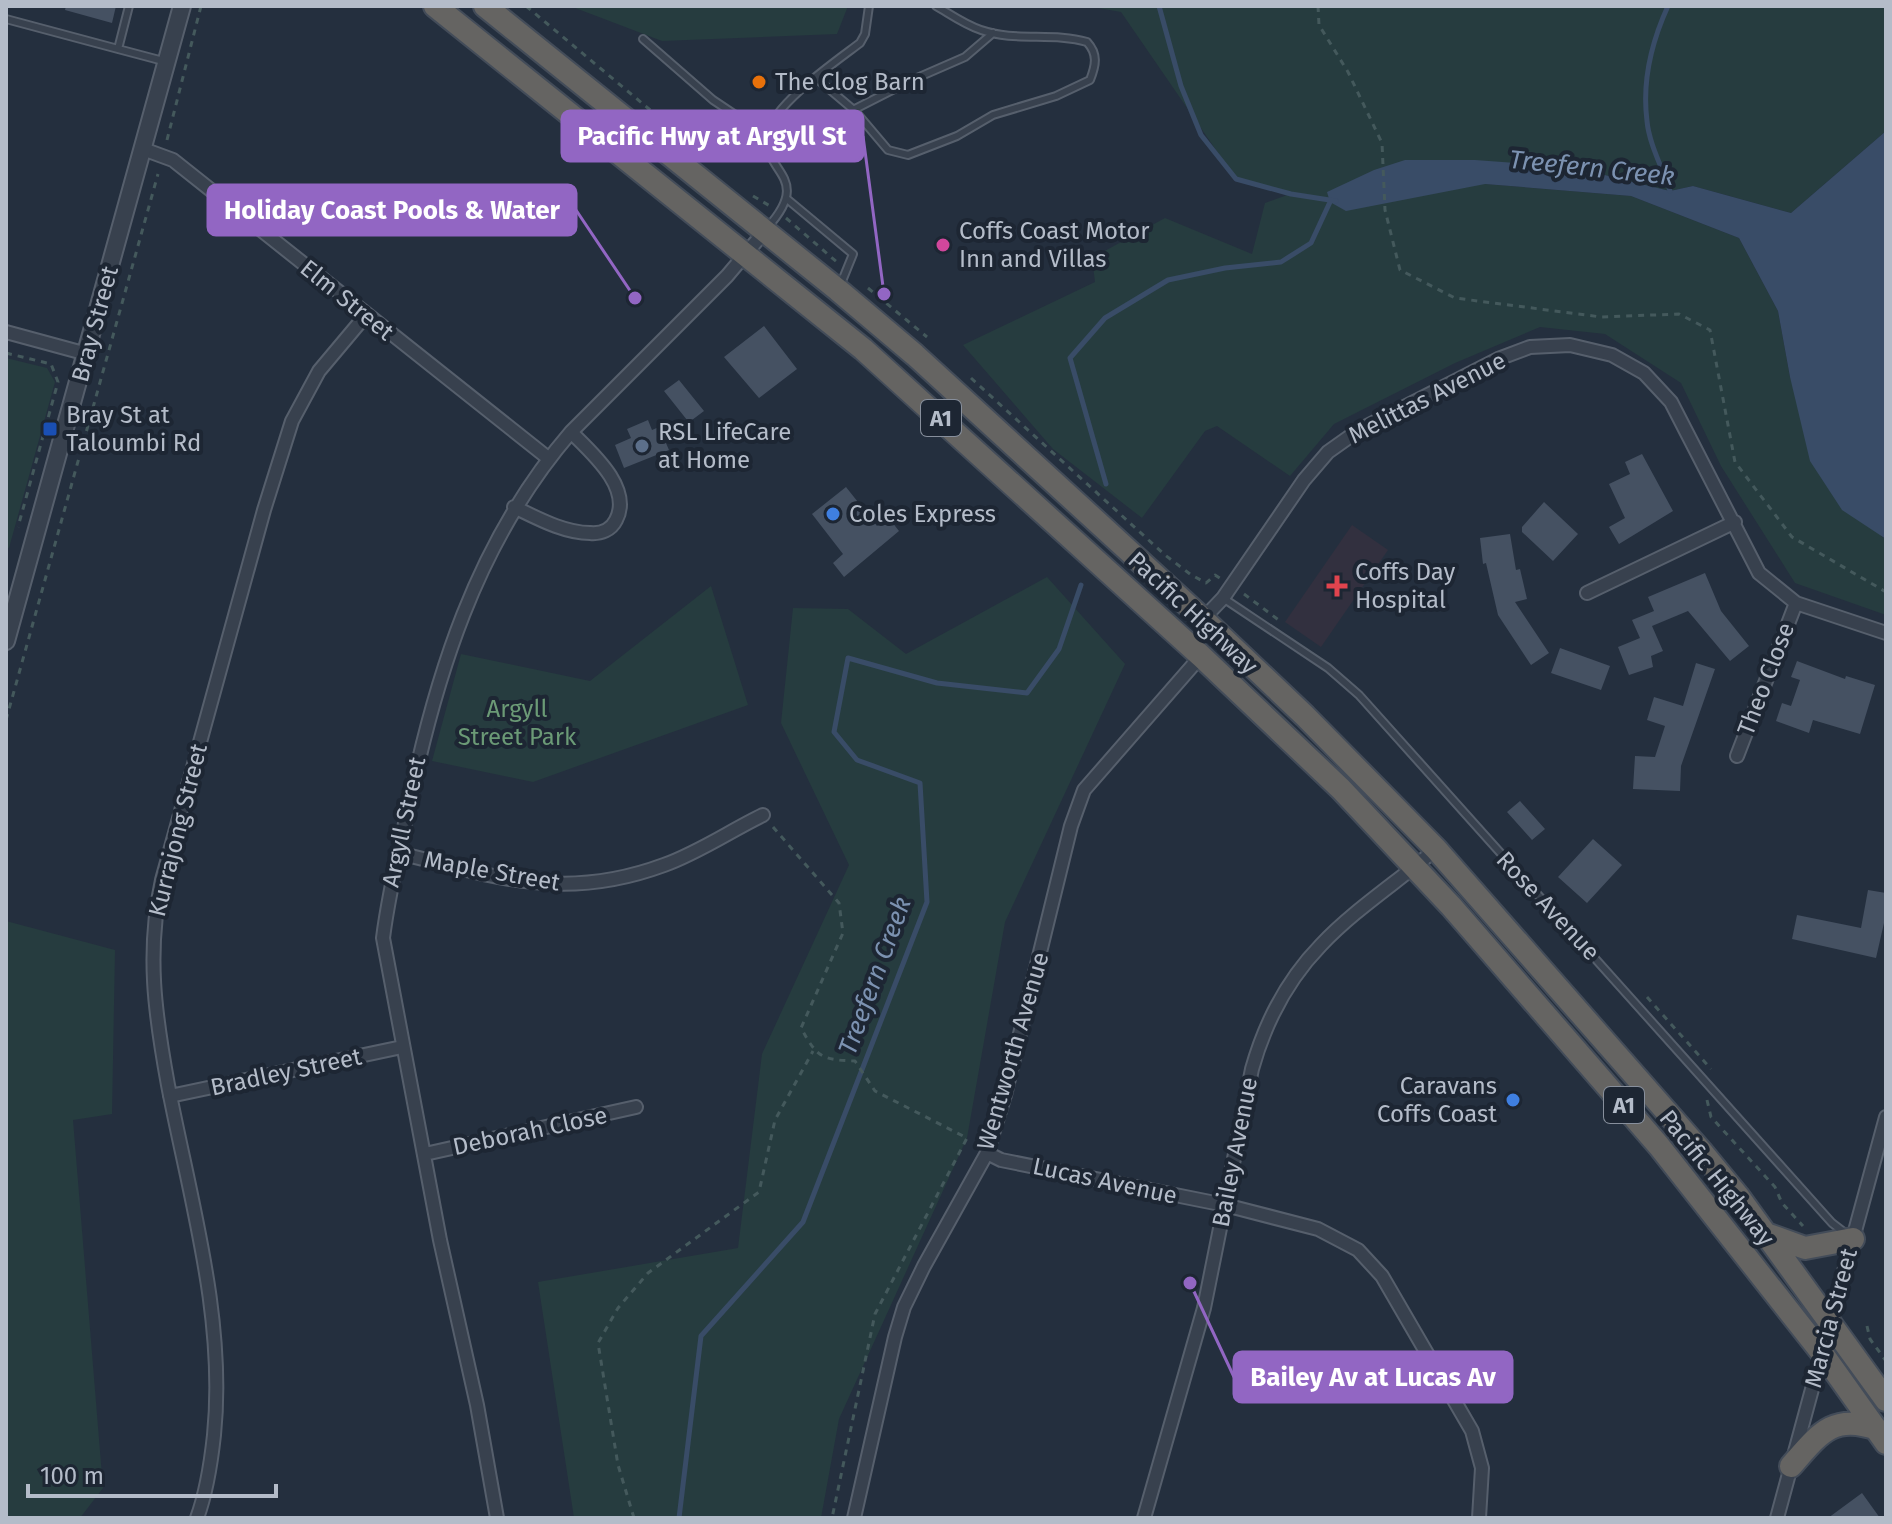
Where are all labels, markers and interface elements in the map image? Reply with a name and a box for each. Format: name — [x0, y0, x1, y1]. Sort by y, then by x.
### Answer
place label: The Clog Barn — [775, 68, 925, 96]
marker: The Clog Barn — [750, 73, 768, 91]
callout: Pacific Hwy at Argyll St — [562, 111, 863, 161]
text: Pacific Hwy at Argyll St — [577, 121, 848, 152]
water label: Treefern Creek — [1508, 144, 1676, 192]
callout: Holiday Coast Pools & Water — [208, 185, 576, 235]
text: Holiday Coast Pools & Water — [224, 195, 561, 226]
place label: Coffs Coast Motor Inn and Villas — [959, 217, 1150, 273]
marker: Coffs Coast Motor Inn and Villas — [934, 236, 952, 254]
street label: Elm Street — [295, 254, 399, 346]
street label: Bray Street — [66, 263, 124, 385]
street label: Melittas Avenue — [1344, 346, 1510, 450]
road number: A1 — [921, 400, 961, 436]
place label: Bray St at Taloumbi Rd — [66, 401, 201, 457]
place label: RSL LifeCare at Home — [658, 418, 791, 474]
marker: Bray St at Taloumbi Rd — [41, 420, 59, 438]
marker: RSL LifeCare at Home — [633, 437, 651, 455]
place label: Coles Express — [849, 500, 996, 528]
marker: Coles Express — [824, 505, 842, 523]
street label: Pacific Highway — [1123, 546, 1264, 680]
place label: Coffs Day Hospital — [1355, 558, 1455, 614]
marker: Coffs Day Hospital — [1326, 575, 1348, 597]
street label: Theo Close — [1732, 619, 1800, 739]
park label: Argyll Street Park — [458, 695, 577, 751]
street label: Kurrajong Street — [143, 740, 213, 919]
street label: Argyll Street — [377, 754, 432, 890]
street label: Maple Street — [422, 845, 562, 897]
street label: Rose Avenue — [1491, 846, 1605, 966]
water label: Treefern Creek — [832, 893, 918, 1059]
street label: Wentworth Avenue — [971, 949, 1055, 1153]
street label: Bradley Street — [208, 1042, 364, 1102]
place label: Caravans Coffs Coast — [1377, 1072, 1497, 1128]
street label: Bailey Avenue — [1207, 1075, 1263, 1229]
road number: A1 — [1604, 1087, 1644, 1123]
marker: Caravans Coffs Coast — [1504, 1091, 1522, 1109]
street label: Deborah Close — [450, 1101, 610, 1161]
street label: Pacific Highway — [1654, 1104, 1780, 1252]
street label: Lucas Avenue — [1030, 1152, 1180, 1210]
street label: Marcia Street — [1799, 1245, 1863, 1391]
callout: Bailey Av at Lucas Av — [1234, 1352, 1512, 1402]
text: Bailey Av at Lucas Av — [1250, 1362, 1496, 1393]
scale bar — [28, 1448, 276, 1498]
text: 100 m — [40, 1462, 104, 1490]

